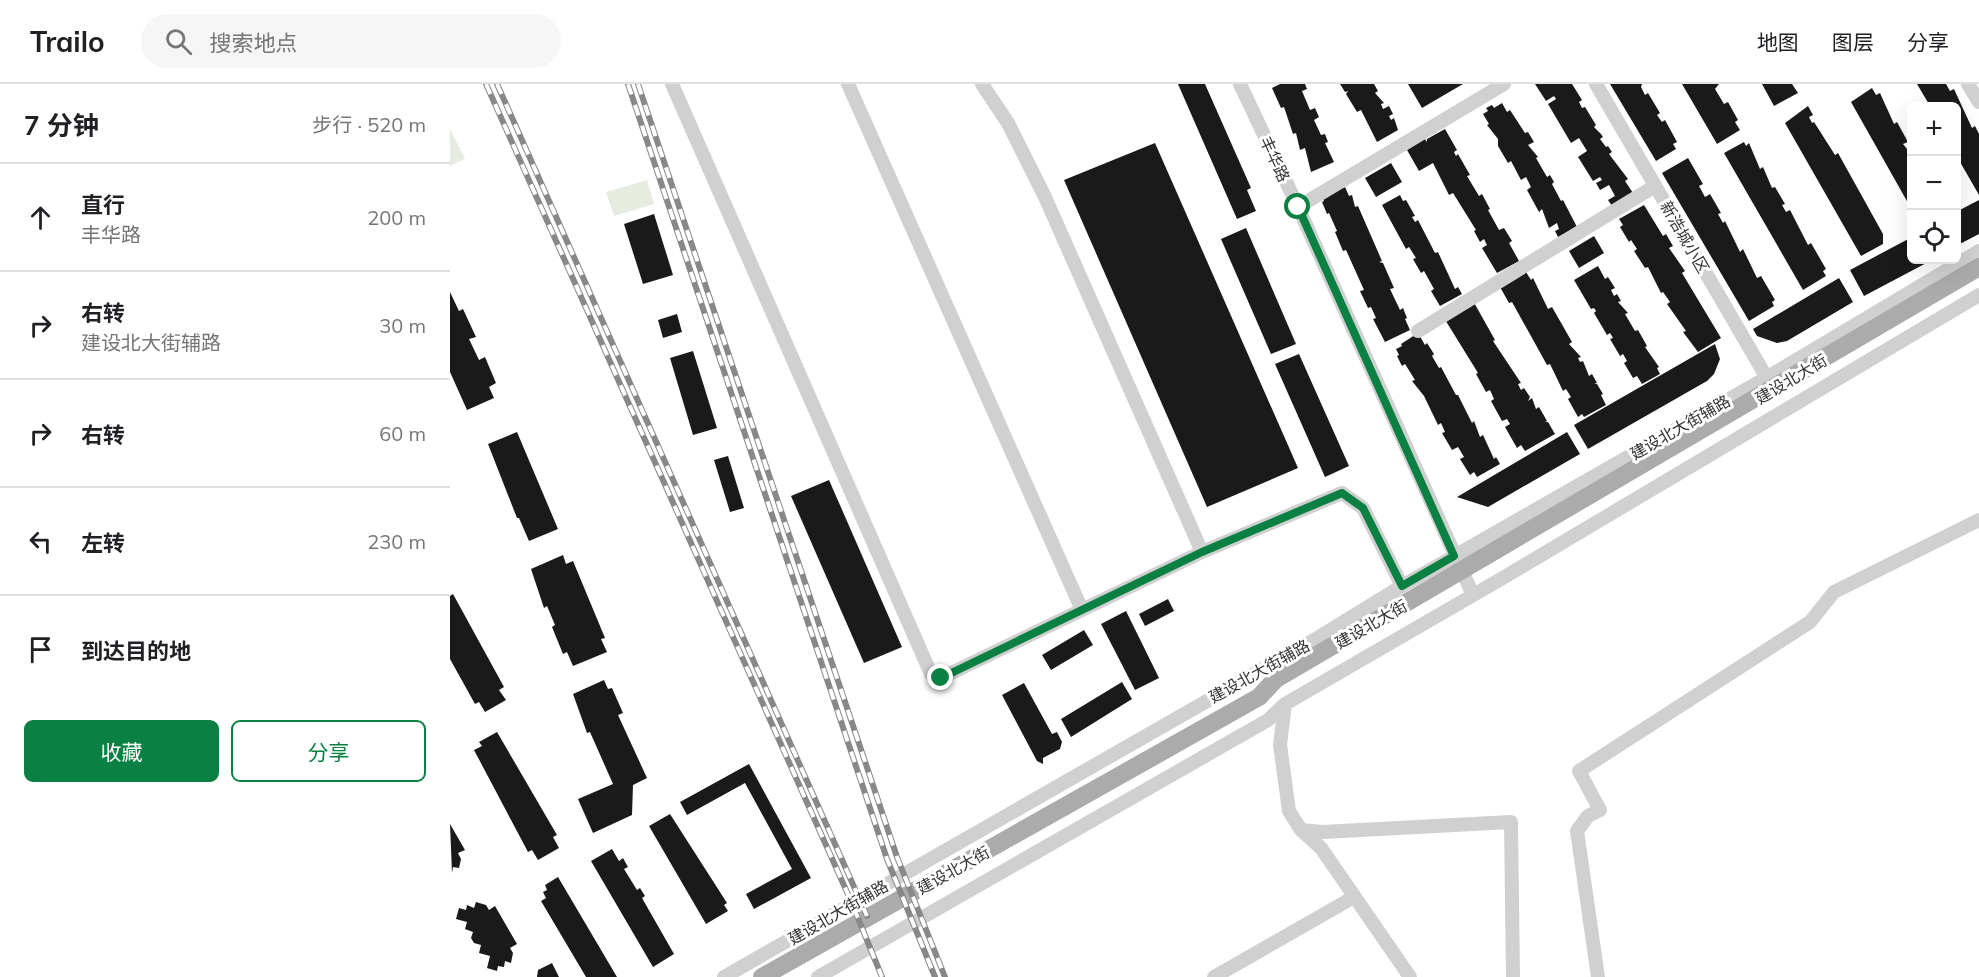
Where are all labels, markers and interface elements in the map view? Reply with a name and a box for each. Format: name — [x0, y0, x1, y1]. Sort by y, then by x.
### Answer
search box — [141, 14, 561, 68]
text: Trailo — [30, 24, 105, 59]
icon: search — [162, 25, 195, 58]
text: 搜索地点 — [210, 29, 298, 57]
text: 地图 — [1757, 29, 1799, 55]
text: 图层 — [1832, 29, 1874, 55]
text: 分享 — [1907, 29, 1949, 55]
map controls — [1907, 102, 1961, 264]
button: + — [1907, 102, 1961, 156]
text: 7 分钟 — [24, 109, 99, 142]
text: 步行 · 520 m — [312, 112, 426, 137]
street label: 丰华路 — [1256, 133, 1294, 185]
button: − — [1907, 156, 1961, 210]
text: 直行 — [81, 191, 125, 219]
route start — [1284, 193, 1310, 219]
street label: 新浩城小区 — [1656, 197, 1714, 277]
icon: ahead — [24, 201, 57, 234]
text: 200 m — [367, 205, 426, 230]
button: locate — [1907, 210, 1961, 264]
text: 丰华路 — [81, 222, 141, 247]
text: 右转 — [81, 299, 125, 327]
icon: right — [24, 309, 57, 342]
text: 30 m — [379, 313, 426, 338]
text: 建设北大街辅路 — [81, 330, 221, 355]
street label: 建设北大街 — [1752, 350, 1830, 408]
street label: 建设北大街辅路 — [1626, 390, 1734, 464]
icon: right — [24, 417, 57, 450]
text: 右转 — [81, 421, 125, 449]
text: 60 m — [379, 421, 426, 446]
icon: left — [24, 525, 57, 558]
text: 左转 — [81, 529, 125, 557]
text: 230 m — [367, 529, 426, 554]
street label: 建设北大街 — [1331, 595, 1411, 653]
icon: arrive — [24, 633, 57, 666]
street label: 建设北大街辅路 — [1205, 635, 1313, 707]
text: 到达目的地 — [81, 637, 191, 665]
route end — [927, 664, 953, 690]
button: 收藏 — [24, 720, 219, 782]
button: 分享 — [231, 720, 426, 782]
street label: 建设北大街 — [913, 842, 993, 898]
street label: 建设北大街辅路 — [784, 875, 892, 949]

